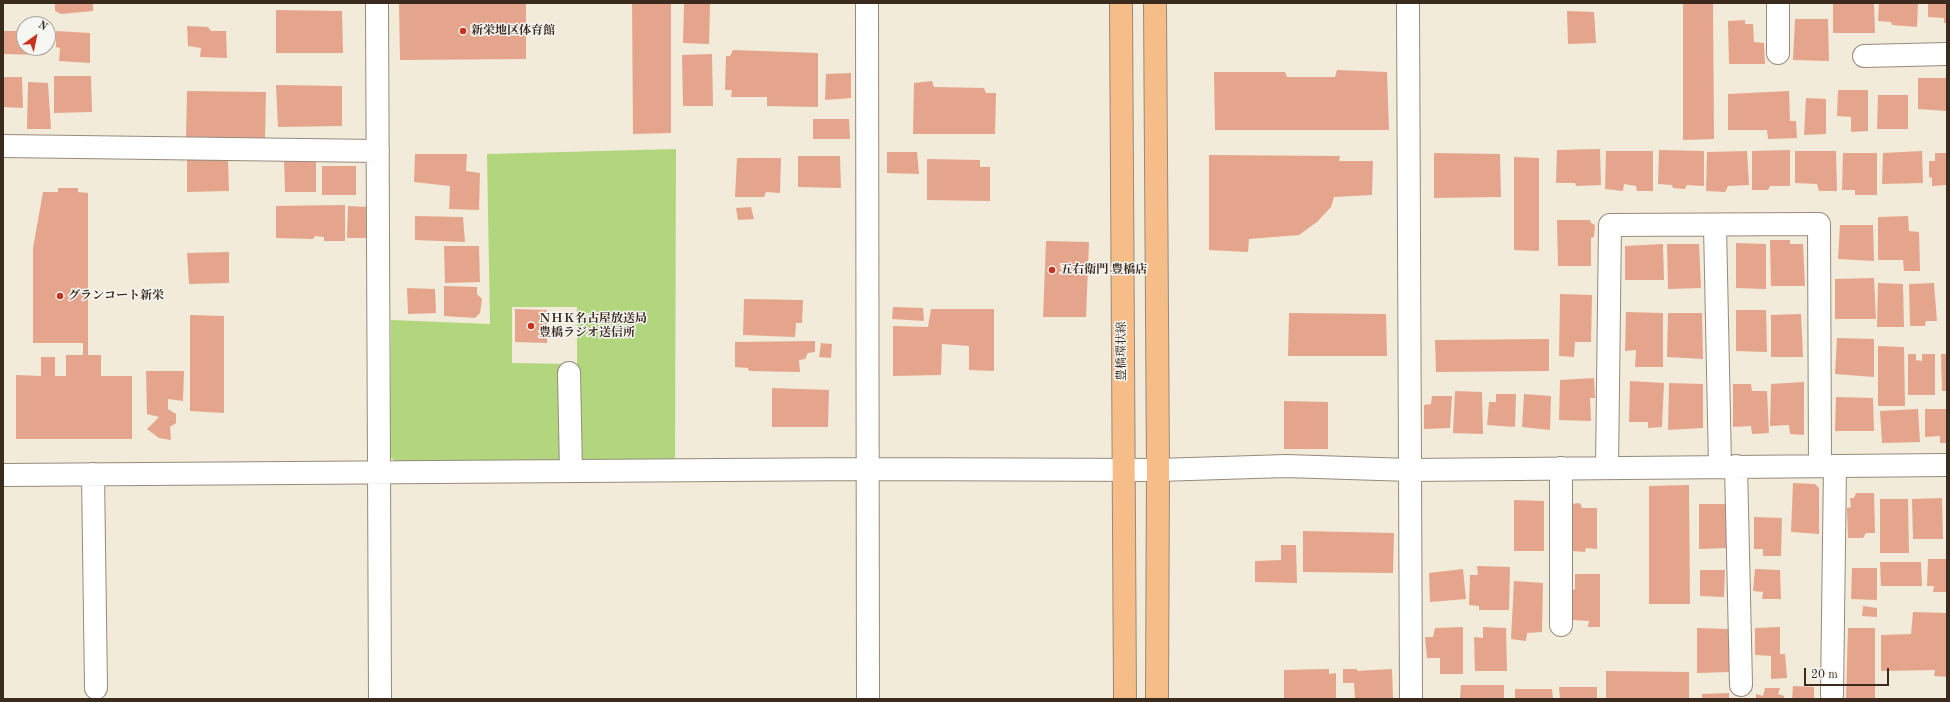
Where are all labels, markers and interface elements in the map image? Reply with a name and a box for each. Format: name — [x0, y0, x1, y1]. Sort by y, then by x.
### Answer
north arrow — [16, 16, 56, 56]
text: N — [36, 19, 49, 33]
place label: 新栄地区体育館 — [471, 24, 555, 38]
marker: 新栄地区体育館 — [458, 26, 468, 36]
place label: 五右衛門 豊橋店 — [1060, 263, 1147, 277]
marker: 五右衛門 豊橋店 — [1047, 265, 1057, 275]
place label: グランコート新栄 — [68, 289, 164, 303]
marker: グランコート新栄 — [55, 291, 65, 301]
place label: ＮＨＫ名古屋放送局 豊橋ラジオ送信所 — [539, 312, 647, 340]
marker: ＮＨＫ名古屋放送局 豊橋ラジオ送信所 — [526, 321, 536, 331]
street label: 豊橋環状線 — [1115, 321, 1129, 381]
scale bar — [1806, 660, 1891, 686]
text: 20 m — [1811, 669, 1838, 681]

